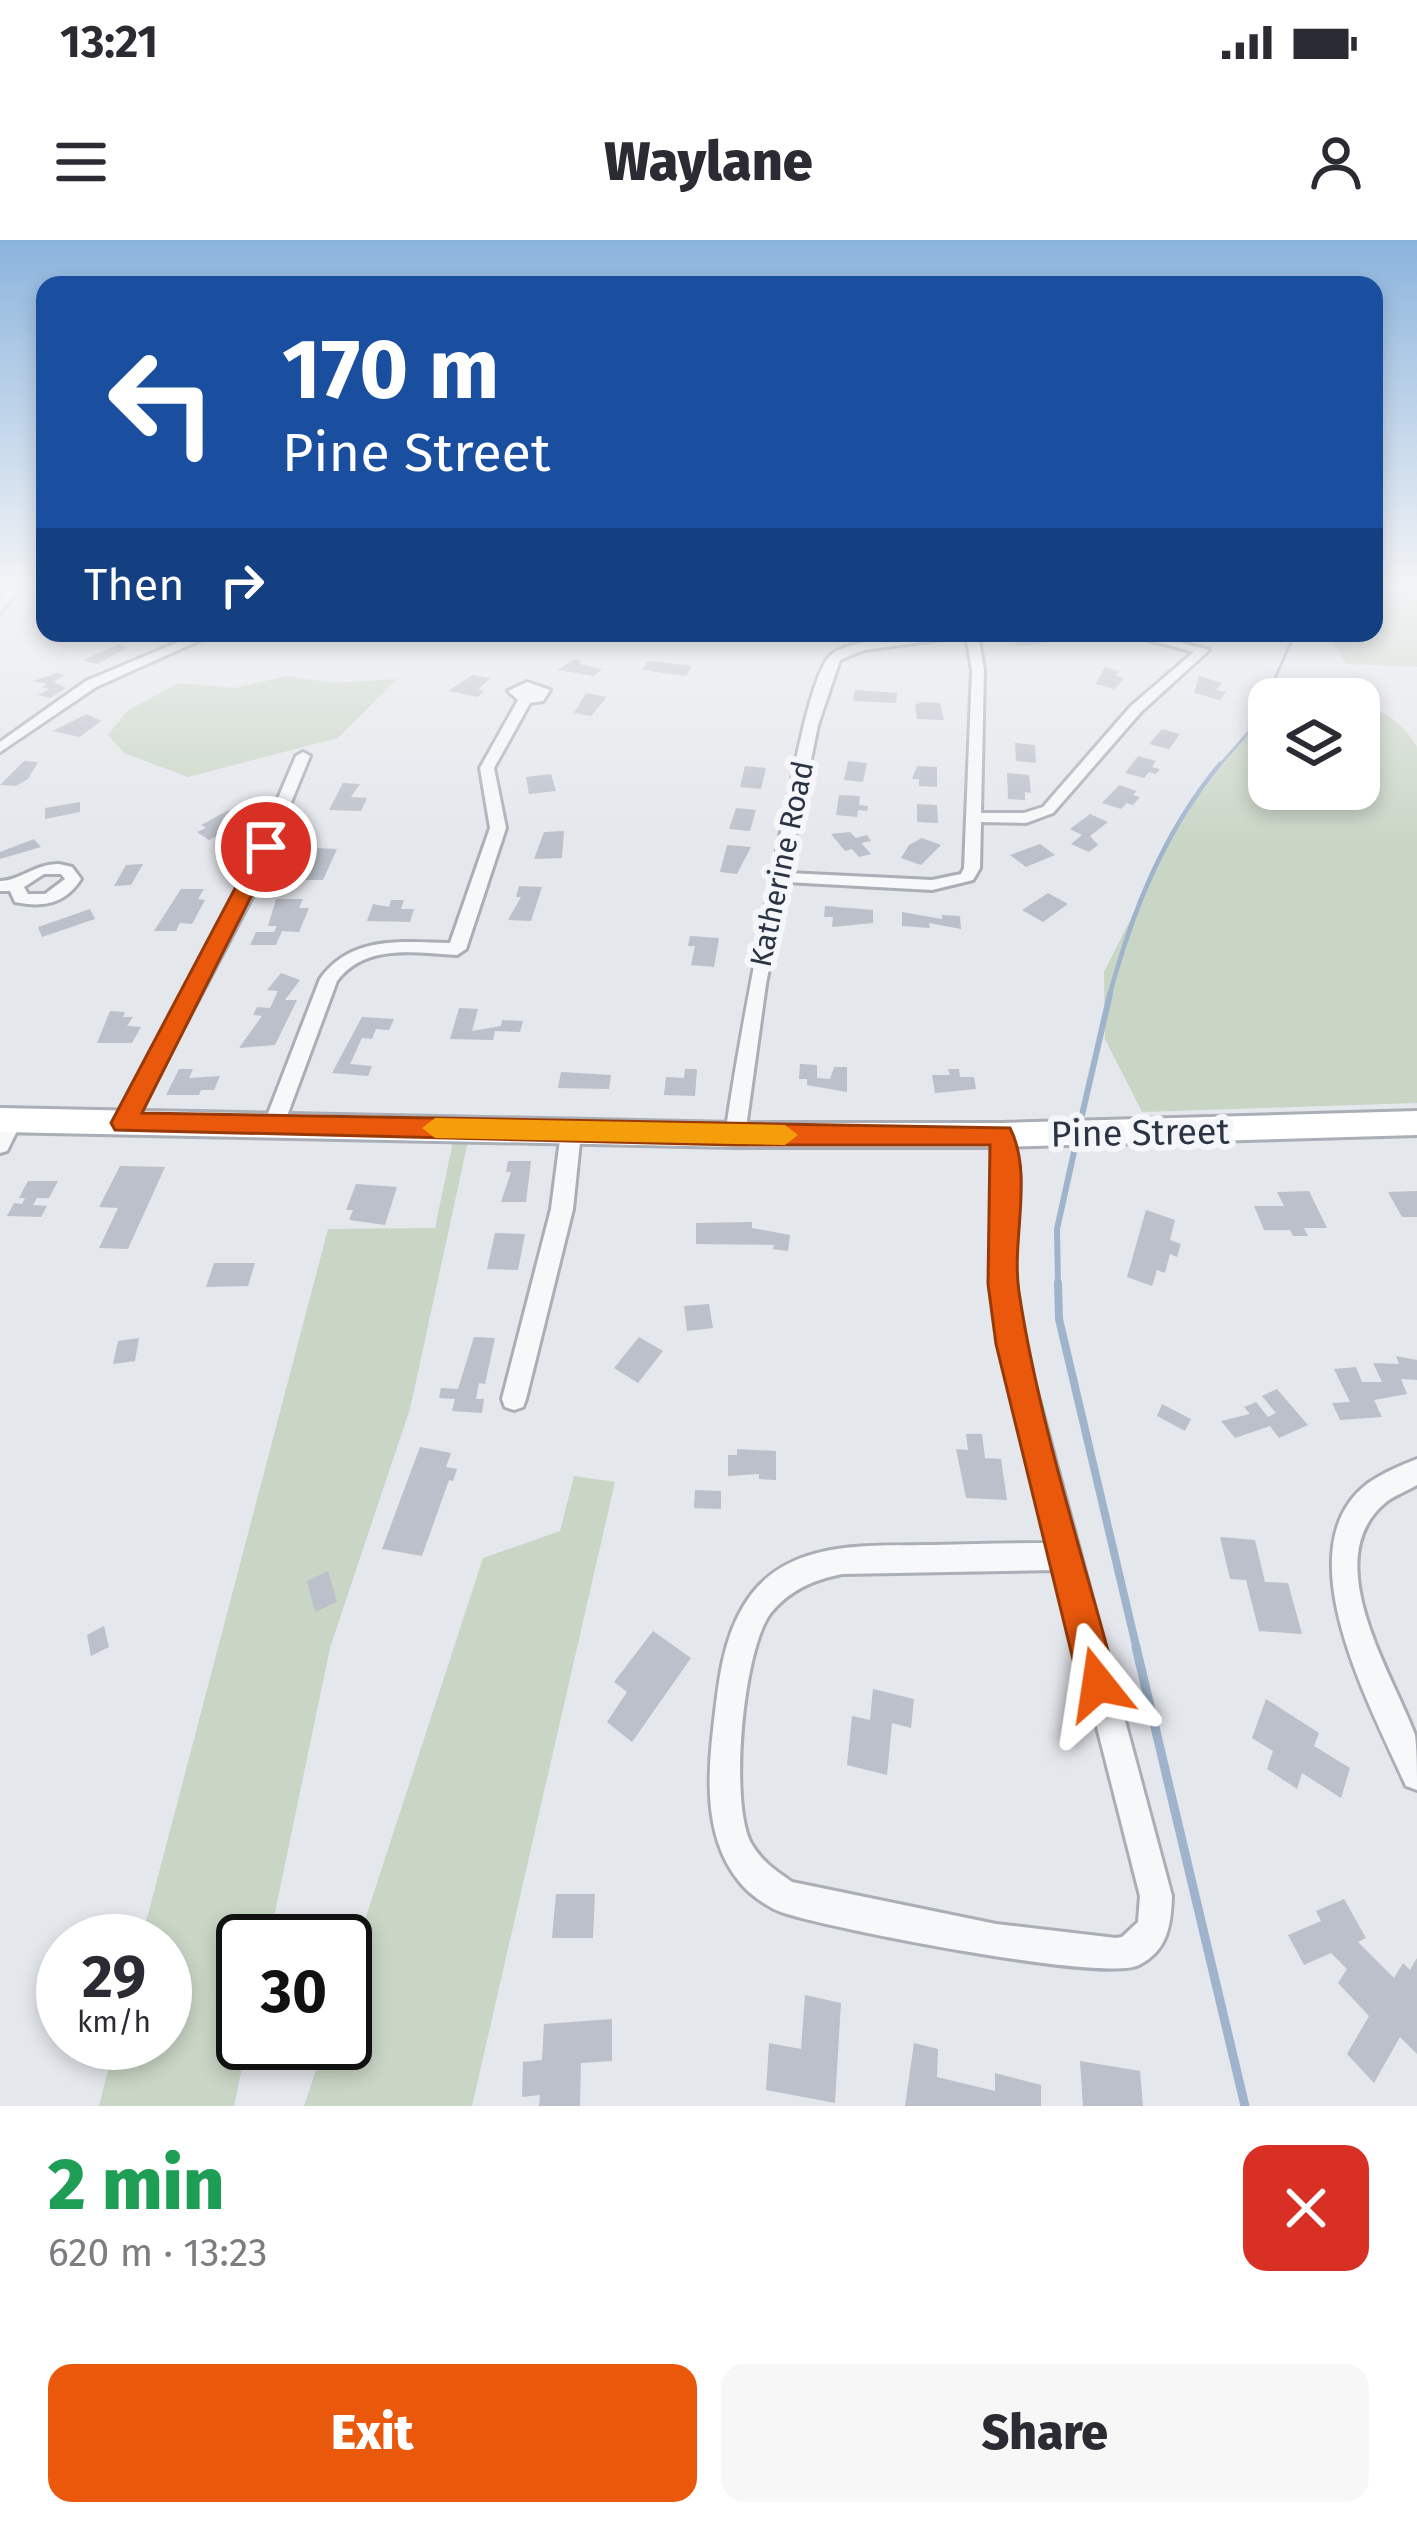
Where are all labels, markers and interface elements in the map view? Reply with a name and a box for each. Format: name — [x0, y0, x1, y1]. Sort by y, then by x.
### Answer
text: 13:21 — [60, 15, 158, 69]
icon: menu — [48, 129, 114, 195]
icon: person — [1303, 129, 1369, 195]
text: Waylane — [604, 130, 813, 194]
text: 170 m — [282, 319, 499, 420]
icon: left — [84, 324, 240, 480]
text: Pine Street — [282, 421, 551, 485]
icon: right — [209, 552, 275, 618]
text: Then — [84, 558, 185, 612]
map controls — [1248, 678, 1380, 810]
button: layers — [1248, 678, 1380, 810]
street label: Katherine Road — [743, 758, 821, 970]
pin — [215, 796, 317, 898]
icon: arrive — [233, 814, 299, 880]
street label: Pine Street — [1050, 1109, 1230, 1157]
position arrow — [1035, 1621, 1161, 1747]
speed limit sign: 30 — [216, 1914, 372, 2070]
text: 29 — [82, 1941, 146, 2013]
text: km/h — [77, 2004, 151, 2040]
text: 2 min — [48, 2142, 224, 2228]
button: close — [1243, 2145, 1369, 2271]
text: 620 m · 13:23 — [48, 2230, 267, 2276]
button: Exit — [48, 2364, 697, 2502]
button: Share — [721, 2364, 1369, 2502]

